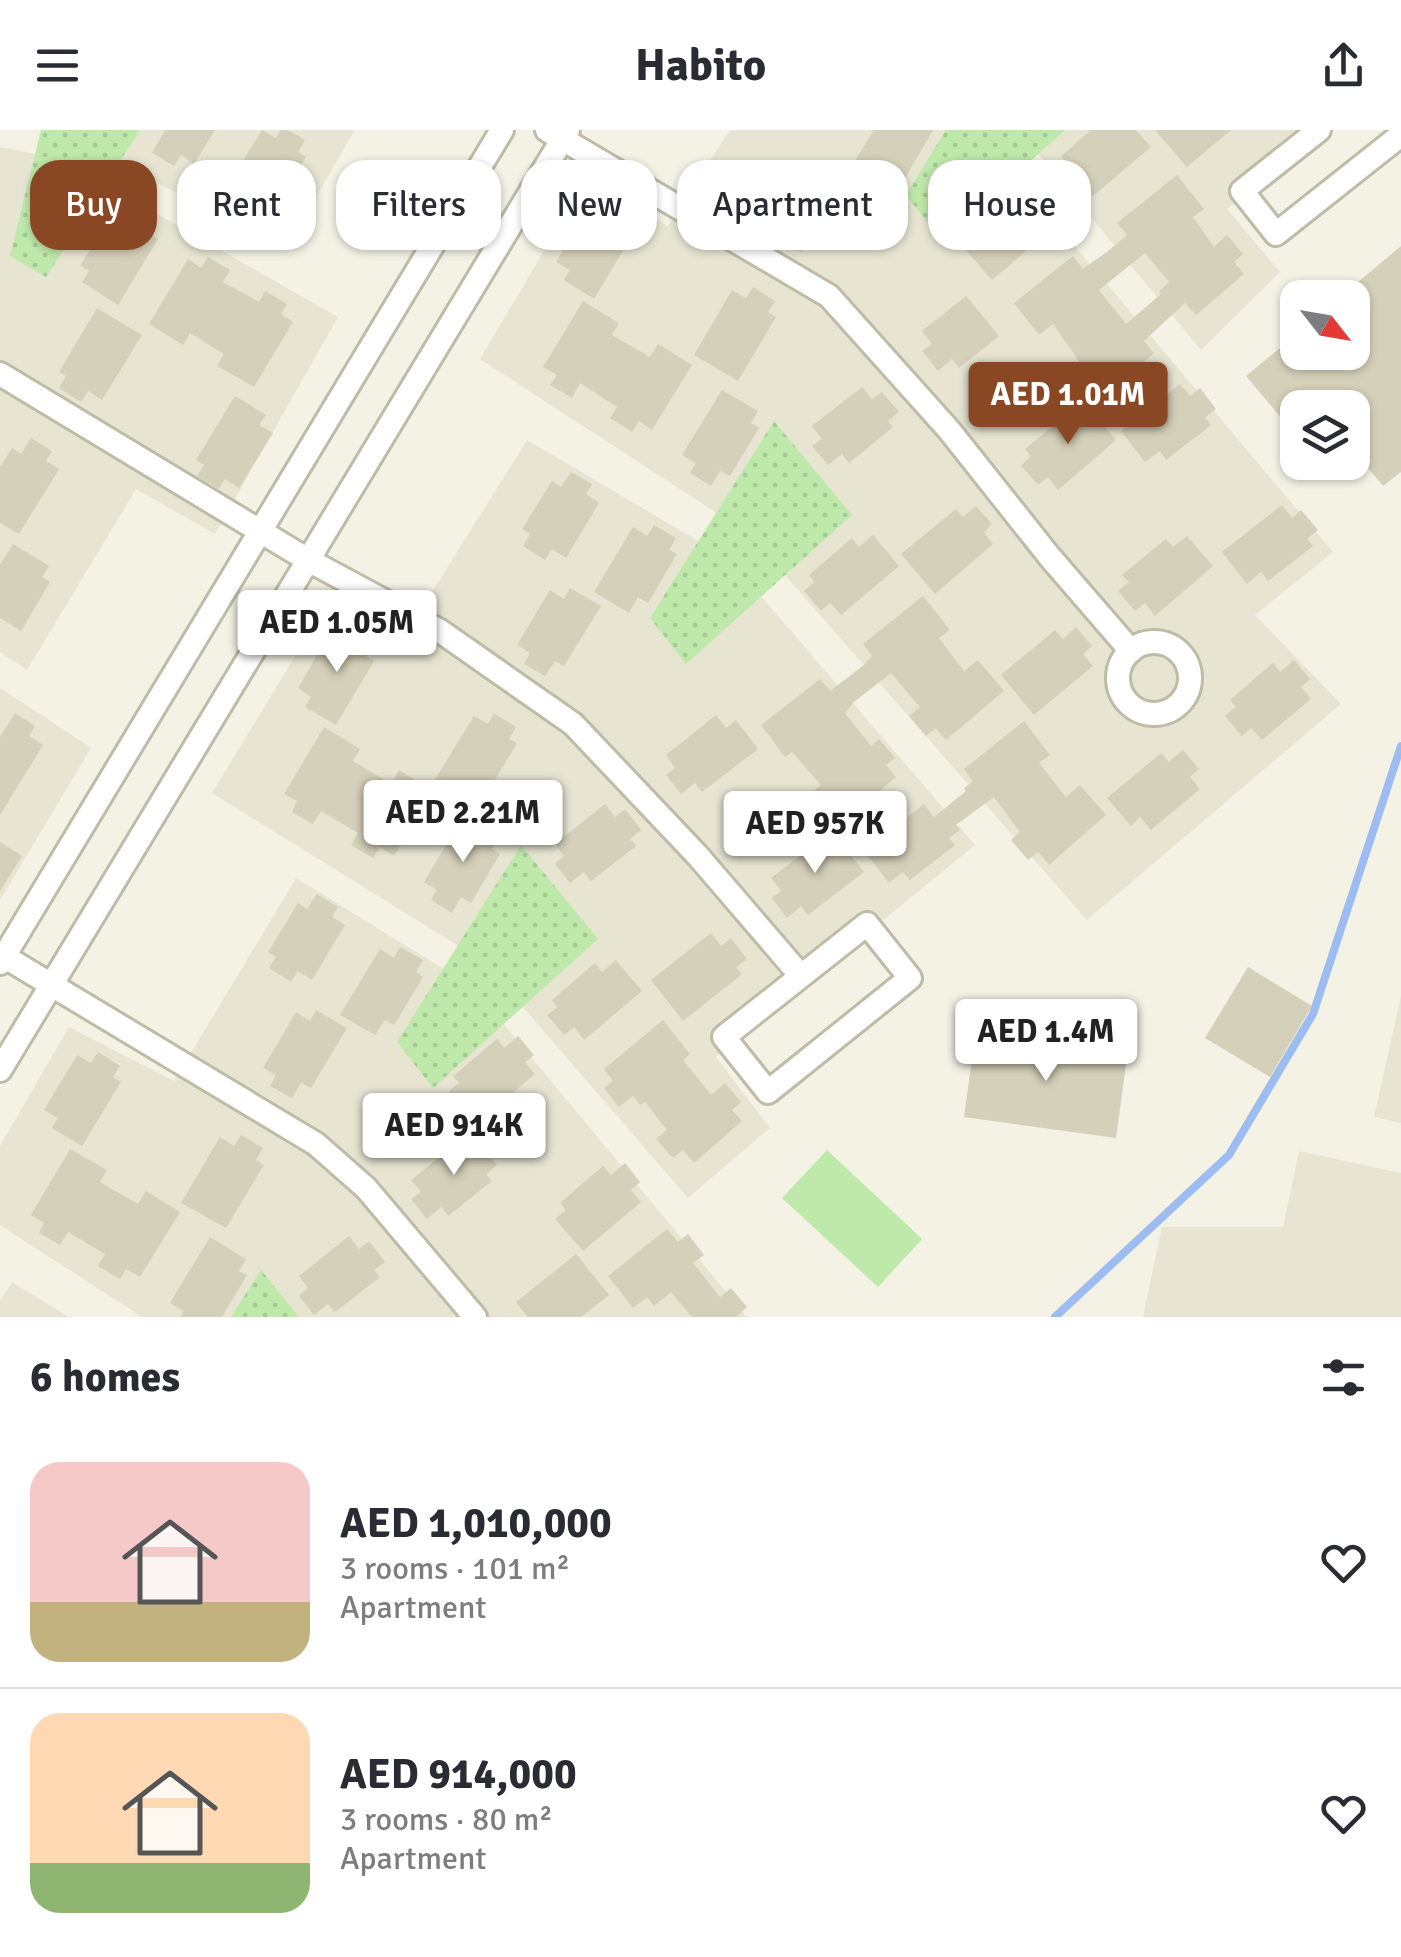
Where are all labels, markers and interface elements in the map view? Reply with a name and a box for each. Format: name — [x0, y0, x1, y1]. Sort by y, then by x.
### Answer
icon: menu — [30, 38, 85, 93]
text: Habito — [635, 38, 766, 93]
icon: share — [1316, 38, 1371, 93]
chip: Buy — [30, 160, 157, 250]
chip: Rent — [177, 160, 316, 250]
chip: Filters — [336, 160, 501, 250]
chip: New — [521, 160, 657, 250]
chip: Apartment — [677, 160, 908, 250]
chip: House — [928, 160, 1091, 250]
north arrow — [1280, 280, 1370, 370]
map controls — [1280, 280, 1370, 480]
pin: AED 1.01M — [954, 362, 1182, 447]
text: AED 1.01M — [991, 375, 1145, 414]
button: layers — [1280, 390, 1370, 480]
pin: AED 1.05M — [223, 590, 451, 675]
text: AED 1.05M — [260, 603, 414, 642]
pin: AED 2.21M — [349, 780, 577, 865]
pin: AED 957K — [712, 791, 918, 876]
text: AED 2.21M — [386, 793, 540, 832]
text: AED 957K — [746, 804, 884, 843]
pin: AED 1.4M — [943, 999, 1149, 1084]
text: AED 1.4M — [977, 1012, 1115, 1051]
pin: AED 914K — [351, 1093, 557, 1178]
text: AED 914K — [385, 1106, 523, 1145]
icon: filters — [1316, 1350, 1371, 1405]
text: 6 homes — [30, 1352, 180, 1403]
text: AED 1,010,000 — [340, 1498, 612, 1549]
icon: home — [110, 1502, 230, 1622]
icon: heart — [1316, 1535, 1371, 1590]
text: 3 rooms · 101 m² — [340, 1549, 570, 1588]
text: Apartment — [340, 1588, 487, 1627]
text: AED 914,000 — [340, 1749, 577, 1800]
icon: home — [110, 1753, 230, 1873]
icon: heart — [1316, 1786, 1371, 1841]
text: 3 rooms · 80 m² — [340, 1800, 553, 1839]
text: Apartment — [340, 1839, 487, 1878]

